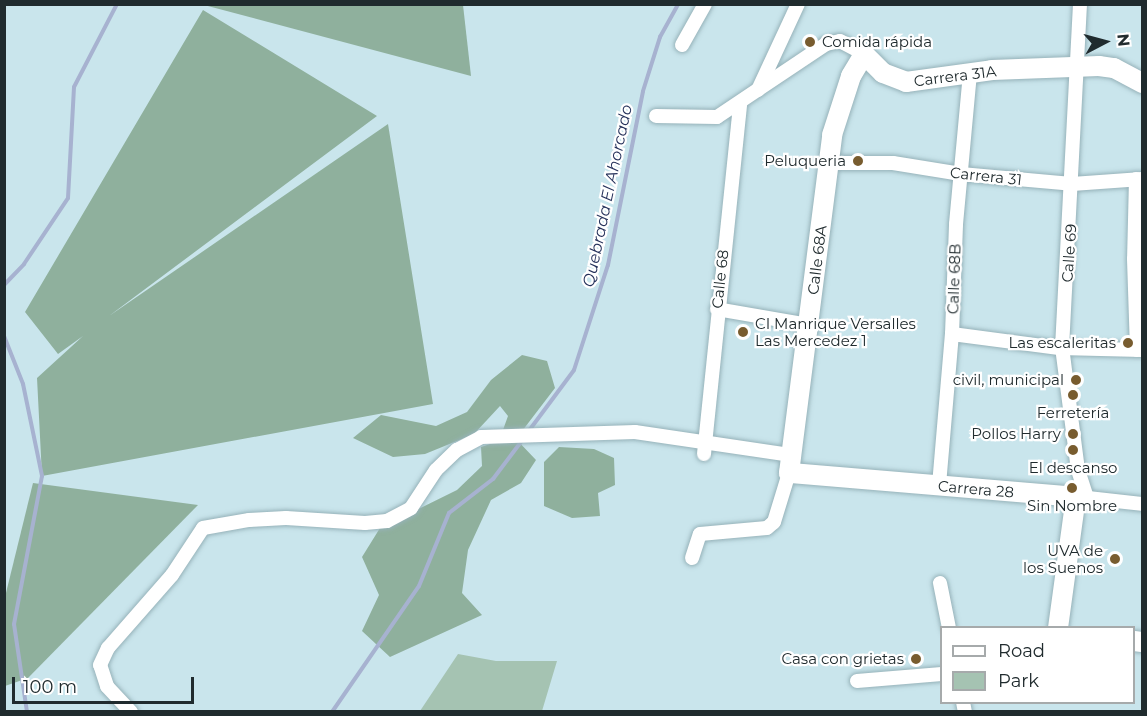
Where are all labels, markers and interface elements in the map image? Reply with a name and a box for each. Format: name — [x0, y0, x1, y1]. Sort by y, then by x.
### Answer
north arrow — [1075, 12, 1135, 72]
place label: Comida rápida — [822, 33, 932, 51]
text: N — [1113, 33, 1134, 47]
marker: Comida rápida — [803, 35, 817, 49]
street label: Carrera 31A — [913, 62, 997, 90]
water label: Quebrada El Ahorcado — [579, 103, 637, 289]
place label: Peluqueria — [764, 152, 846, 170]
marker: Peluqueria — [851, 154, 865, 168]
street label: Carrera 31 — [949, 163, 1023, 189]
street label: Calle 69 — [1058, 223, 1080, 283]
street label: Calle 68A — [804, 224, 830, 296]
street label: Calle 68B — [944, 243, 964, 315]
street label: Calle 68 — [708, 249, 732, 309]
place label: CI Manrique Versalles Las Mercedez 1 — [755, 314, 916, 349]
marker: CI Manrique Versalles Las Mercedez 1 — [736, 325, 750, 339]
place label: Las escaleritas — [1009, 334, 1116, 352]
marker: Las escaleritas — [1121, 336, 1135, 350]
place label: civil, municipal — [953, 371, 1064, 389]
marker: civil, municipal — [1069, 373, 1083, 387]
marker: Ferretería — [1066, 388, 1080, 402]
place label: Ferretería — [1037, 404, 1109, 422]
place label: Pollos Harry — [971, 425, 1061, 443]
marker: Pollos Harry — [1066, 427, 1080, 441]
marker: El descanso — [1066, 443, 1080, 457]
place label: El descanso — [1029, 459, 1117, 477]
street label: Carrera 28 — [937, 477, 1015, 501]
marker: Sin Nombre — [1065, 481, 1079, 495]
place label: Sin Nombre — [1027, 497, 1117, 515]
place label: UVA de los Suenos — [1023, 541, 1103, 576]
marker: UVA de los Suenos — [1108, 552, 1122, 566]
legend — [940, 626, 1135, 704]
text: Road — [998, 640, 1045, 662]
place label: Casa con grietas — [782, 650, 904, 668]
marker: Casa con grietas — [909, 652, 923, 666]
scale bar — [15, 665, 196, 703]
text: Park — [998, 670, 1039, 692]
text: 100 m — [23, 676, 77, 698]

